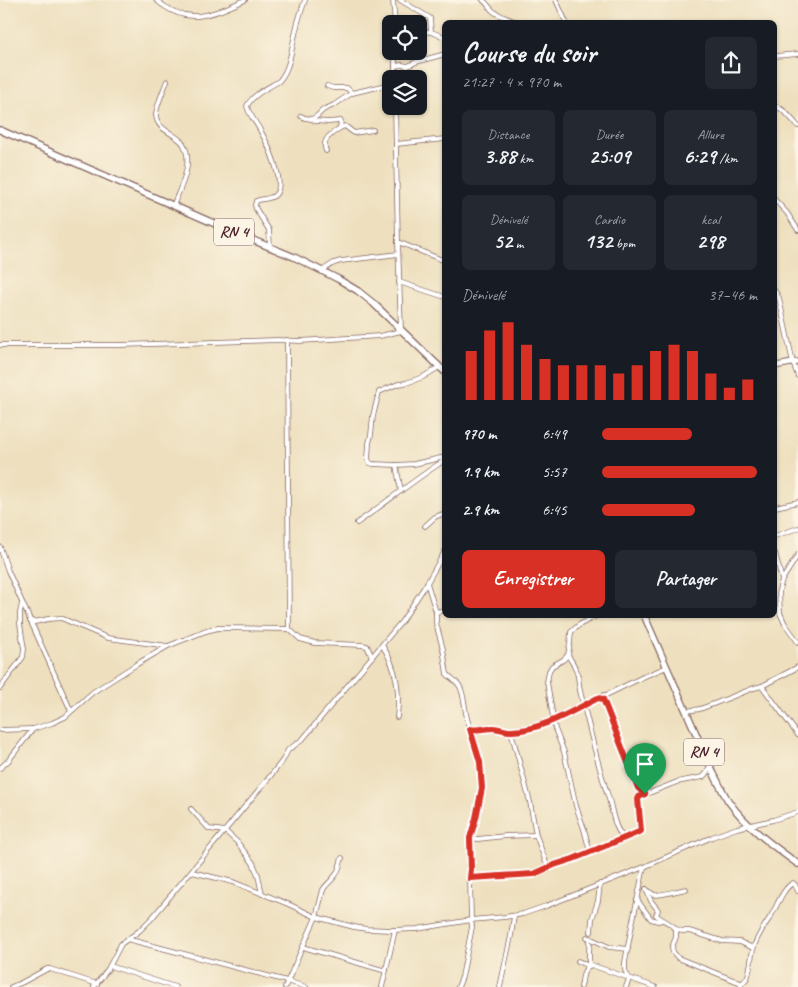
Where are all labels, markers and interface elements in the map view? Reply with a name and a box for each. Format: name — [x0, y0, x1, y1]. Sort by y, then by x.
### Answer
map controls — [382, 15, 427, 115]
button: locate — [382, 15, 427, 60]
text: Course du soir — [462, 35, 596, 70]
button: share — [705, 37, 757, 89]
button: layers — [382, 70, 427, 115]
text: 21:27 · 4 × 970 m — [462, 72, 561, 92]
text: Distance — [488, 126, 529, 143]
text: Durée — [596, 126, 623, 143]
text: Allure — [697, 126, 724, 143]
text: 3.88 — [484, 143, 516, 169]
text: 25:09 — [589, 143, 630, 169]
text: 6:29 — [683, 143, 716, 169]
text: km — [516, 150, 533, 167]
text: /km — [716, 150, 738, 167]
text: Dénivelé — [490, 211, 527, 228]
text: Cardio — [594, 211, 625, 228]
text: kcal — [701, 211, 720, 228]
road number: RN 4 — [214, 218, 254, 246]
text: 52 — [494, 228, 512, 254]
text: 132 — [584, 228, 612, 254]
text: 298 — [696, 228, 725, 254]
text: m — [512, 235, 523, 252]
text: bpm — [612, 235, 635, 252]
text: Dénivelé — [462, 285, 505, 305]
text: 37–46 m — [708, 285, 757, 305]
text: 970 m — [462, 424, 496, 444]
text: 6:49 — [542, 424, 567, 444]
text: 1.9 km — [462, 462, 499, 482]
text: 5:57 — [542, 462, 567, 482]
text: 2.9 km — [462, 500, 499, 520]
text: 6:45 — [542, 500, 567, 520]
button: Enregistrer — [462, 550, 605, 608]
button: Partager — [615, 550, 757, 608]
road number: RN 4 — [684, 739, 724, 766]
pin — [624, 743, 666, 794]
icon: arrive — [631, 750, 659, 778]

